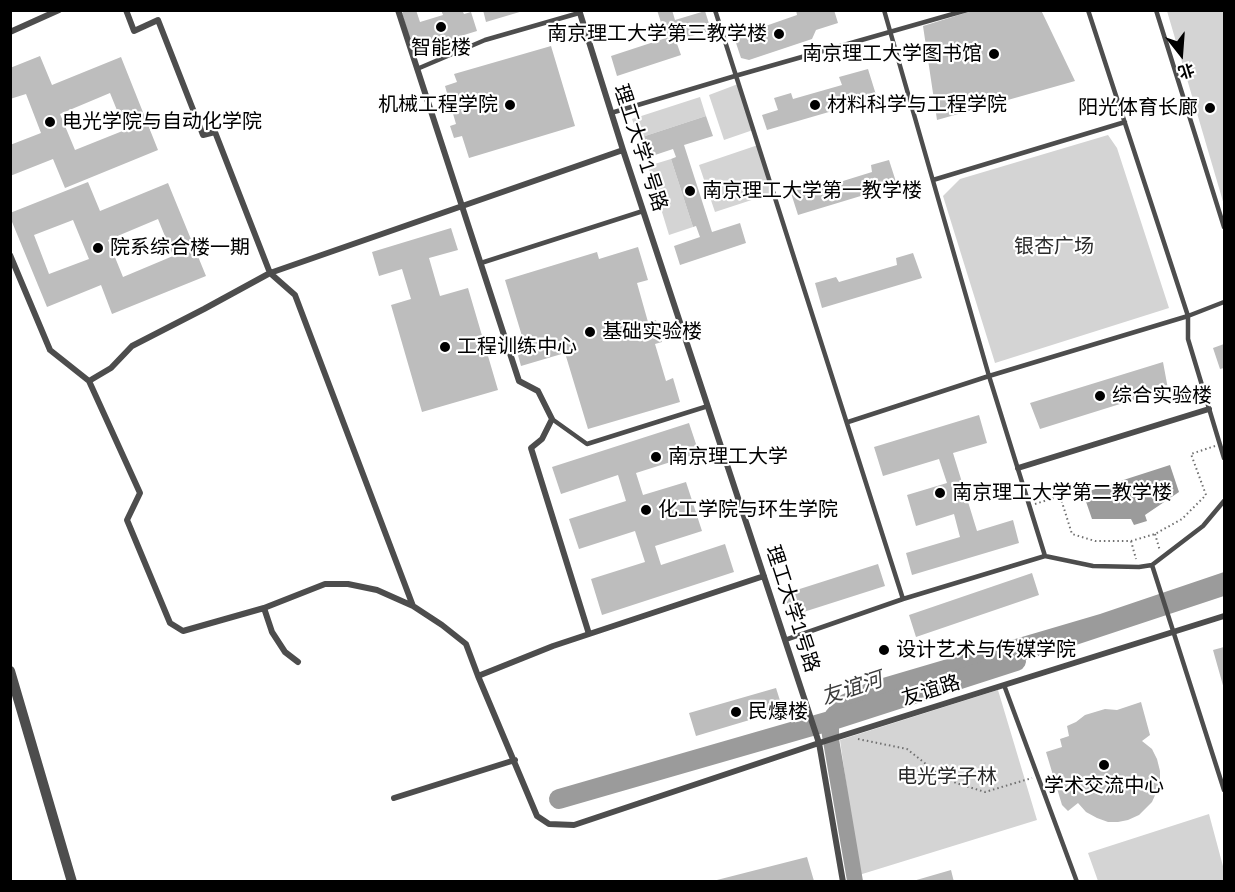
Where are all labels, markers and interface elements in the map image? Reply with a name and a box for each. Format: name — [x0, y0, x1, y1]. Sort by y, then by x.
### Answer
marker: 智能楼 — [434, 20, 448, 34]
place label: 南京理工大学第三教学楼 — [547, 22, 767, 46]
north arrow — [1151, 24, 1211, 84]
marker: 南京理工大学第三教学楼 — [772, 27, 786, 41]
place label: 智能楼 — [411, 36, 471, 60]
place label: 南京理工大学图书馆 — [802, 42, 982, 66]
marker: 南京理工大学图书馆 — [987, 47, 1001, 61]
text: 北 — [1176, 59, 1197, 83]
street label: 理工大学1号路 — [608, 82, 672, 214]
place label: 机械工程学院 — [378, 93, 498, 117]
place label: 材料科学与工程学院 — [827, 93, 1007, 117]
place label: 阳光体育长廊 — [1078, 96, 1198, 120]
marker: 机械工程学院 — [503, 98, 517, 112]
marker: 材料科学与工程学院 — [808, 98, 822, 112]
marker: 阳光体育长廊 — [1203, 101, 1217, 115]
place label: 电光学院与自动化学院 — [62, 110, 262, 134]
marker: 电光学院与自动化学院 — [43, 115, 57, 129]
place label: 南京理工大学第一教学楼 — [702, 179, 922, 203]
marker: 南京理工大学第一教学楼 — [683, 184, 697, 198]
park label: 银杏广场 — [1014, 235, 1094, 259]
place label: 院系综合楼一期 — [110, 236, 250, 260]
marker: 院系综合楼一期 — [91, 241, 105, 255]
place label: 基础实验楼 — [602, 320, 702, 344]
marker: 基础实验楼 — [583, 325, 597, 339]
place label: 工程训练中心 — [457, 335, 577, 359]
marker: 工程训练中心 — [438, 340, 452, 354]
place label: 综合实验楼 — [1112, 384, 1212, 408]
marker: 综合实验楼 — [1093, 389, 1107, 403]
place label: 南京理工大学 — [668, 445, 788, 469]
marker: 南京理工大学 — [649, 450, 663, 464]
place label: 南京理工大学第二教学楼 — [952, 481, 1172, 505]
marker: 南京理工大学第二教学楼 — [933, 486, 947, 500]
place label: 化工学院与环生学院 — [658, 498, 838, 522]
marker: 化工学院与环生学院 — [639, 503, 653, 517]
street label: 理工大学1号路 — [760, 543, 824, 675]
place label: 设计艺术与传媒学院 — [896, 638, 1076, 662]
marker: 设计艺术与传媒学院 — [877, 643, 891, 657]
water label: 友谊河 — [818, 667, 886, 711]
street label: 友谊路 — [899, 671, 963, 711]
place label: 民爆楼 — [748, 700, 808, 724]
marker: 民爆楼 — [729, 705, 743, 719]
marker: 学术交流中心 — [1097, 758, 1111, 772]
park label: 电光学子林 — [897, 765, 997, 789]
place label: 学术交流中心 — [1044, 774, 1164, 798]

